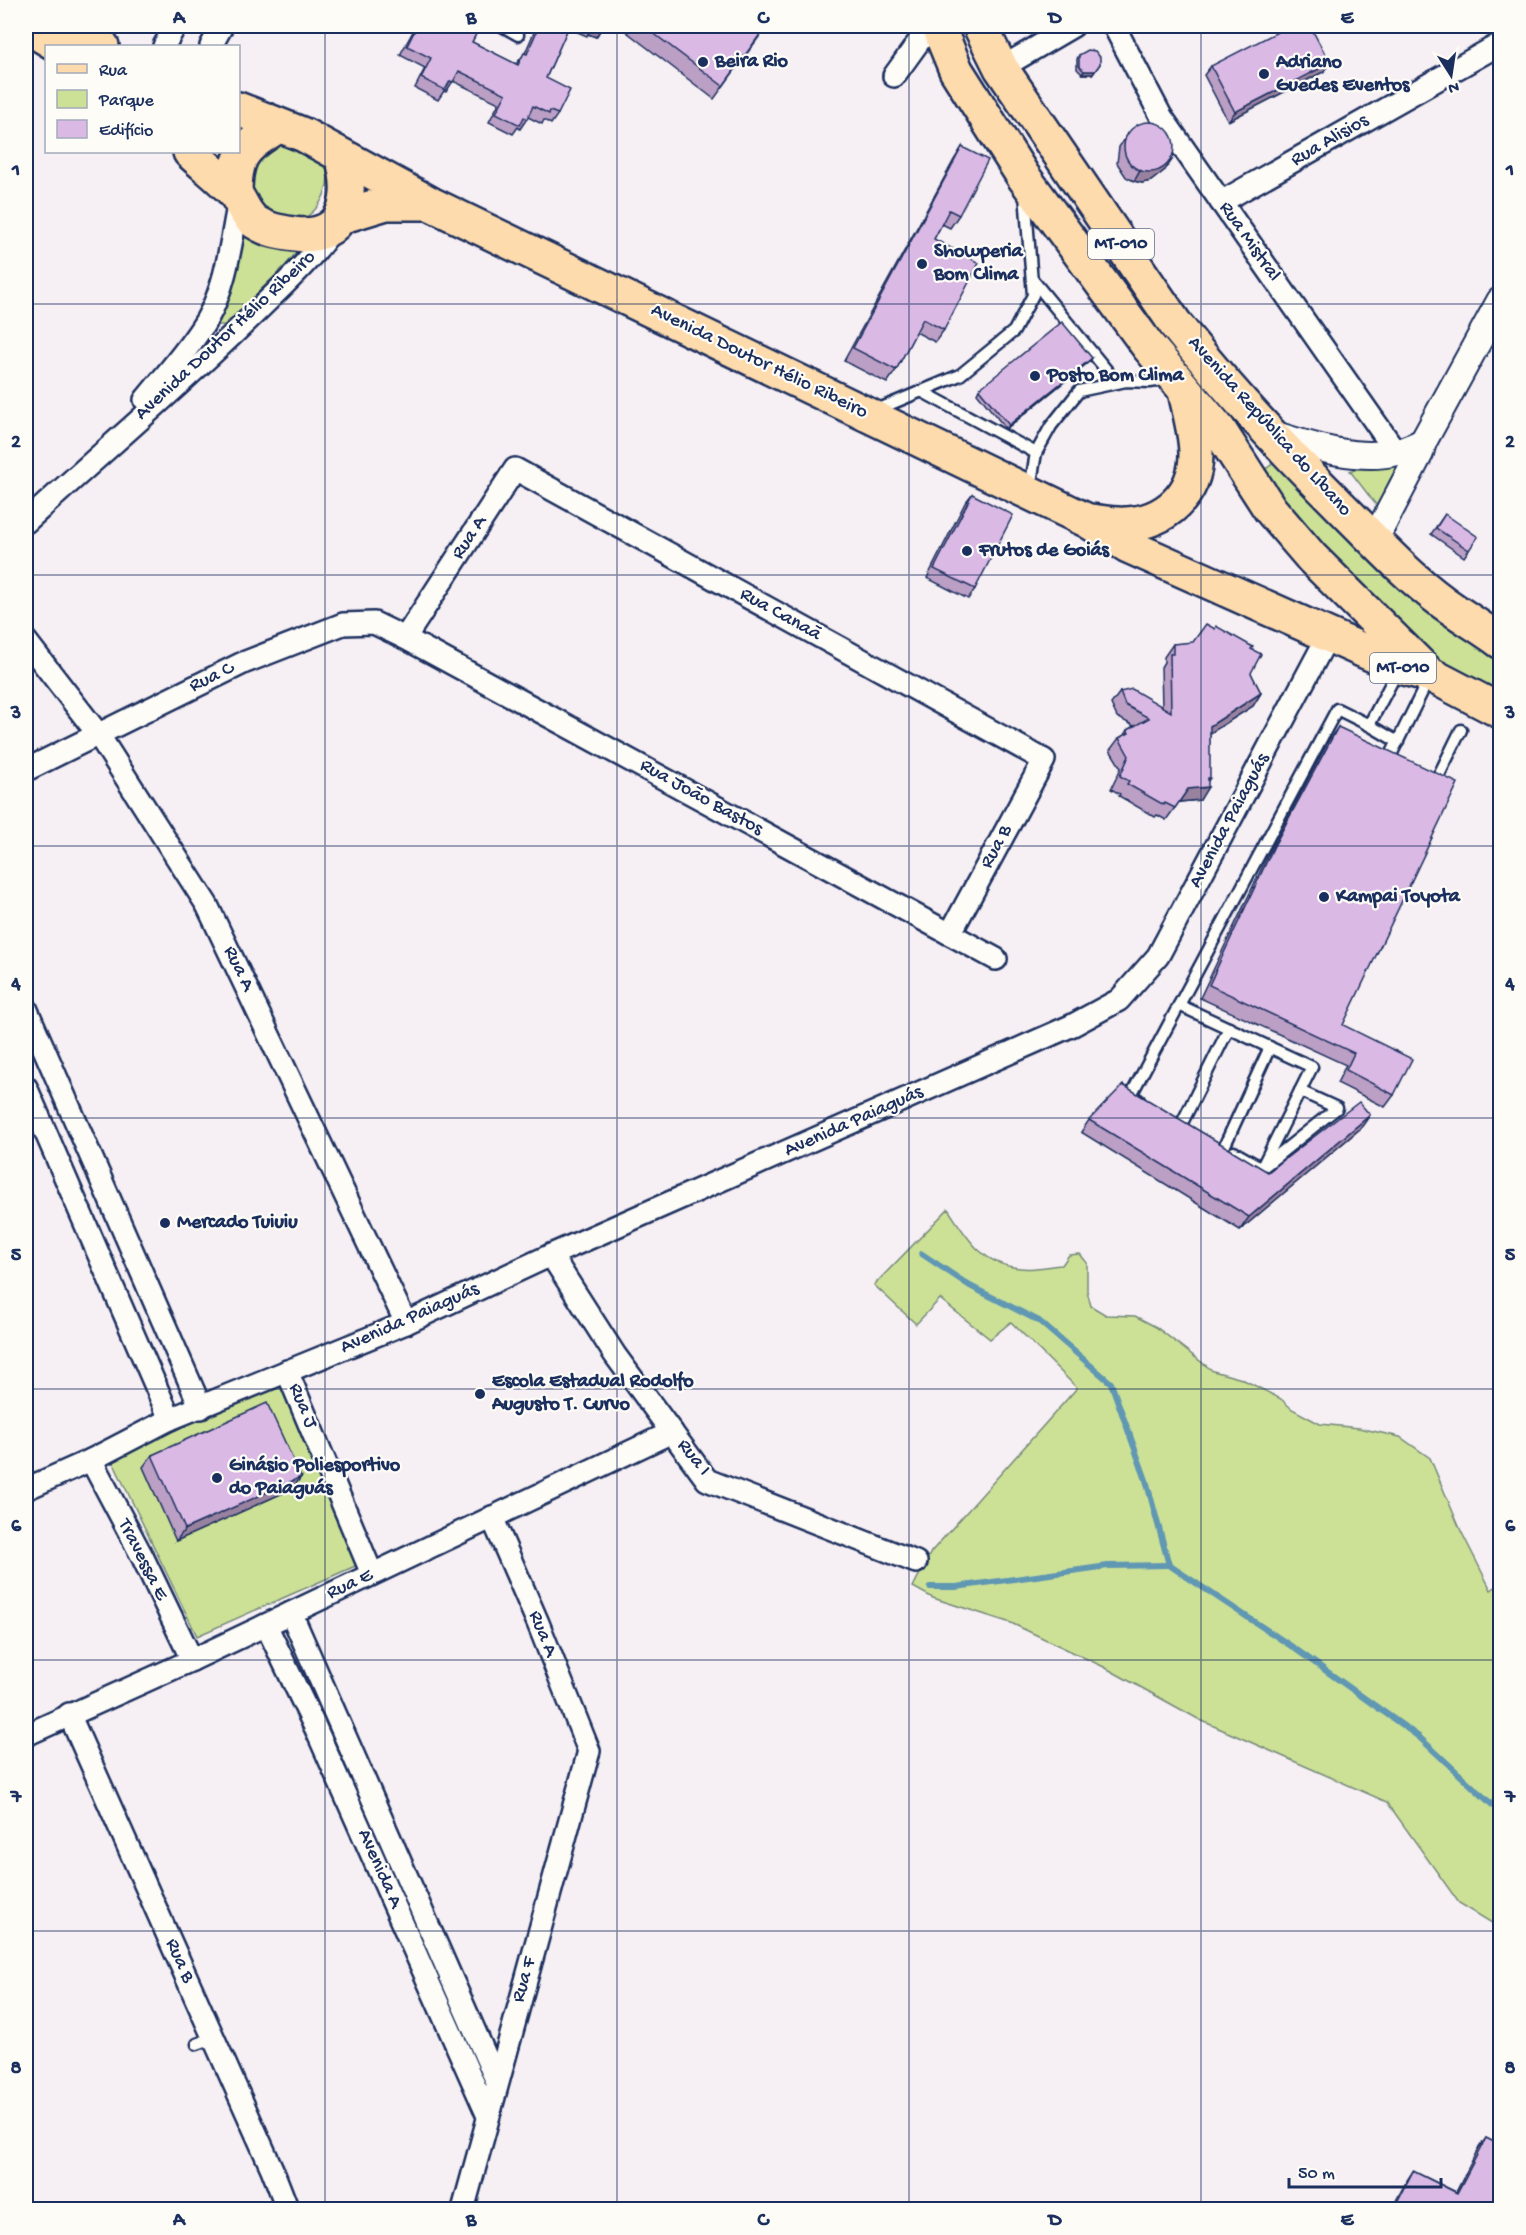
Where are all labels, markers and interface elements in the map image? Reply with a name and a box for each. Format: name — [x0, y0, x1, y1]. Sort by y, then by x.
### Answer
text: A — [172, 8, 187, 31]
text: B — [465, 8, 477, 31]
text: C — [757, 8, 771, 31]
text: D — [1046, 8, 1062, 31]
text: E — [1341, 8, 1355, 31]
legend — [45, 45, 240, 153]
north arrow — [1421, 45, 1481, 105]
place label: Beira Rio — [714, 51, 789, 74]
place label: Adriano Guedes Eventos — [1275, 52, 1411, 98]
marker: Beira Rio — [696, 55, 710, 69]
text: Rua — [99, 61, 128, 82]
marker: Adriano Guedes Eventos — [1257, 67, 1271, 81]
text: N — [1446, 76, 1460, 97]
text: Parque — [98, 91, 155, 112]
street label: Rua Alisios — [1287, 109, 1373, 172]
text: Edifício — [99, 121, 153, 142]
text: 1 — [11, 160, 20, 183]
text: 1 — [1505, 160, 1514, 183]
street label: Rua Mistral — [1213, 198, 1285, 286]
road number: MT-010 — [1088, 229, 1154, 259]
place label: Showperia Bom Clima — [933, 241, 1023, 287]
street label: Avenida Doutor Hélio Ribeiro — [131, 246, 321, 426]
marker: Showperia Bom Clima — [915, 257, 929, 271]
street label: Avenida Doutor Hélio Ribeiro — [647, 299, 871, 425]
street label: Avenida República do Líbano — [1182, 332, 1356, 522]
place label: Posto Bom Clima — [1046, 365, 1184, 388]
marker: Posto Bom Clima — [1028, 369, 1042, 383]
text: 2 — [11, 432, 21, 455]
text: 2 — [1505, 432, 1515, 455]
street label: Rua A — [447, 511, 493, 564]
place label: Frutos de Goiás — [978, 540, 1111, 563]
marker: Frutos de Goiás — [960, 544, 974, 558]
street label: Rua Canaã — [735, 583, 825, 647]
road number: MT-010 — [1370, 653, 1436, 683]
street label: Rua C — [186, 657, 239, 699]
text: 3 — [10, 703, 21, 726]
text: 3 — [1504, 703, 1515, 726]
street label: Avenida Paiaguás — [1185, 749, 1275, 892]
street label: Rua João Bastos — [635, 755, 767, 842]
street label: Rua B — [976, 821, 1018, 873]
place label: Kampai Toyota — [1335, 886, 1461, 909]
marker: Kampai Toyota — [1317, 890, 1331, 904]
street label: Rua A — [217, 943, 259, 996]
text: 4 — [10, 974, 21, 997]
text: 4 — [1504, 974, 1515, 997]
street label: Avenida Paiaguás — [781, 1081, 927, 1163]
place label: Mercado Tuiuiu — [177, 1212, 298, 1235]
marker: Mercado Tuiuiu — [158, 1216, 172, 1230]
text: 5 — [11, 1245, 22, 1268]
text: 5 — [1505, 1245, 1516, 1268]
street label: Avenida Paiaguás — [337, 1278, 483, 1360]
place label: Escola Estadual Rodolfo Augusto T. Curvo — [491, 1371, 694, 1417]
street label: Rua J — [282, 1380, 322, 1433]
marker: Escola Estadual Rodolfo Augusto T. Curvo — [473, 1387, 487, 1401]
street label: Rua I — [671, 1435, 715, 1481]
place label: Ginásio Poliesportivo do Paiaguás — [229, 1455, 401, 1501]
marker: Ginásio Poliesportivo do Paiaguás — [210, 1471, 224, 1485]
street label: Travessa E — [111, 1515, 173, 1606]
text: 6 — [11, 1516, 22, 1539]
text: 6 — [1505, 1516, 1516, 1539]
street label: Rua E — [323, 1564, 378, 1606]
street label: Rua A — [522, 1608, 562, 1661]
text: 7 — [10, 1787, 23, 1810]
text: 7 — [1504, 1787, 1517, 1810]
street label: Avenida A — [351, 1826, 407, 1913]
street label: Rua B — [159, 1935, 199, 1987]
street label: Rua F — [508, 1953, 543, 2005]
text: 8 — [11, 2058, 22, 2081]
text: 8 — [1505, 2058, 1516, 2081]
scale bar — [1289, 2151, 1440, 2189]
text: 50 m — [1298, 2164, 1335, 2185]
text: A — [172, 2210, 187, 2233]
text: B — [465, 2210, 477, 2233]
text: C — [757, 2210, 771, 2233]
text: D — [1046, 2210, 1062, 2233]
text: E — [1341, 2210, 1355, 2233]

